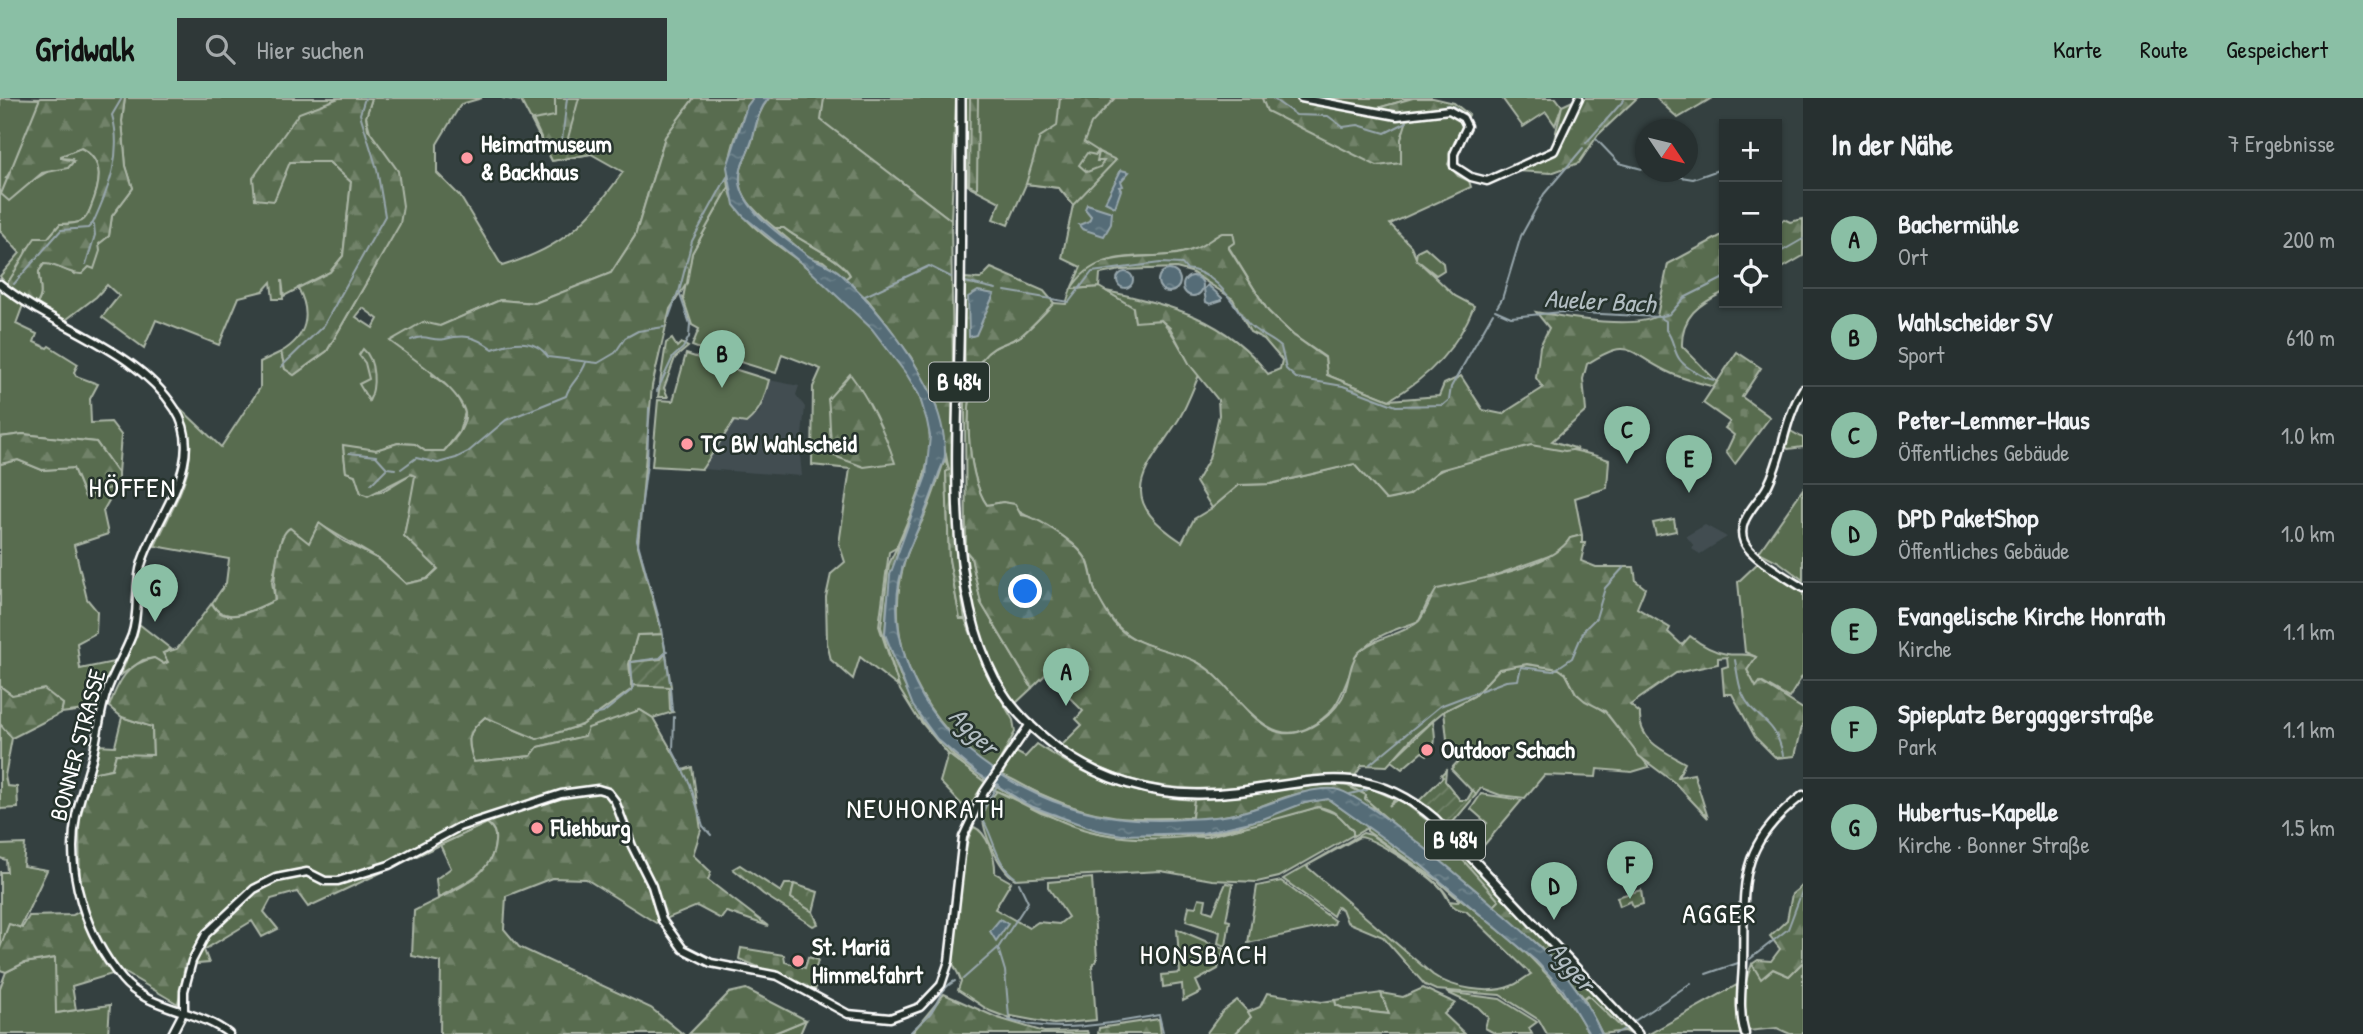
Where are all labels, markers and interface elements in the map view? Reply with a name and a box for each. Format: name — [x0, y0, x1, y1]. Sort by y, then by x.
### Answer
search box — [177, 18, 667, 81]
text: Gridwalk — [35, 27, 135, 71]
icon: search — [201, 30, 239, 68]
text: Hier suchen — [257, 32, 364, 67]
text: Karte — [2053, 33, 2102, 65]
text: Route — [2140, 33, 2188, 65]
text: Gespeichert — [2226, 33, 2328, 65]
north arrow — [1635, 119, 1698, 182]
map controls — [1719, 119, 1782, 308]
button: + — [1719, 119, 1782, 182]
text: In der Nähe — [1831, 124, 1953, 164]
place label: Heimatmuseum & Backhaus — [481, 127, 612, 187]
text: 7 Ergebnisse — [2228, 128, 2335, 159]
marker: Heimatmuseum & Backhaus — [459, 150, 475, 166]
button: − — [1719, 182, 1782, 245]
text: Bachermühle — [1898, 206, 2019, 241]
text: A — [1848, 224, 1860, 255]
text: 200 m — [2283, 224, 2335, 255]
text: Ort — [1898, 241, 1928, 272]
button: locate — [1719, 245, 1782, 308]
water label: Aueler Bach — [1544, 280, 1658, 321]
text: Wahlscheider SV — [1898, 304, 2052, 339]
text: B — [1848, 322, 1860, 353]
text: 610 m — [2286, 322, 2335, 353]
pin: B — [699, 330, 745, 388]
text: Sport — [1898, 339, 1944, 370]
road number: B 484 — [929, 362, 989, 402]
text: Peter-Lemmer-Haus — [1898, 402, 2090, 437]
pin: C — [1604, 406, 1650, 464]
text: C — [1848, 420, 1860, 451]
text: 1.0 km — [2281, 420, 2335, 451]
place label: TC BW Wahlscheid — [700, 427, 858, 459]
pin: E — [1666, 435, 1712, 493]
marker: TC BW Wahlscheid — [679, 436, 695, 452]
text: Öffentliches Gebäude — [1898, 437, 2070, 468]
district label: HÖFFEN — [89, 468, 177, 506]
text: DPD PaketShop — [1898, 500, 2038, 535]
text: D — [1849, 518, 1859, 549]
text: 1.0 km — [2281, 518, 2335, 549]
text: Öffentliches Gebäude — [1898, 535, 2070, 566]
pin: G — [132, 564, 178, 622]
your location — [1008, 574, 1042, 608]
text: Evangelische Kirche Honrath — [1898, 598, 2165, 633]
text: E — [1849, 616, 1859, 647]
text: 1.1 km — [2283, 616, 2335, 647]
text: Kirche — [1898, 633, 1952, 664]
pin: A — [1043, 648, 1089, 706]
street label: BONNER STRASSE — [41, 665, 113, 824]
text: Spieplatz Bergaggerstraße — [1898, 696, 2154, 731]
water label: Agger — [941, 699, 1009, 766]
text: F — [1850, 714, 1858, 745]
text: 1.1 km — [2283, 714, 2335, 745]
text: Park — [1898, 731, 1936, 762]
place label: Outdoor Schach — [1441, 733, 1575, 765]
marker: Outdoor Schach — [1419, 742, 1435, 758]
district label: NEUHONRATH — [847, 789, 1005, 827]
text: Hubertus-Kapelle — [1898, 794, 2058, 829]
place label: Fliehburg — [550, 811, 631, 844]
text: G — [1848, 812, 1860, 843]
text: 1.5 km — [2282, 812, 2335, 843]
marker: Fliehburg — [529, 820, 545, 836]
road number: B 484 — [1425, 820, 1485, 860]
text: Kirche · Bonner Straße — [1898, 829, 2090, 860]
pin: F — [1607, 841, 1653, 899]
pin: D — [1531, 862, 1577, 920]
district label: AGGER — [1682, 894, 1758, 932]
place label: St. Mariä Himmelfahrt — [812, 930, 924, 990]
water label: Agger — [1540, 933, 1606, 1001]
district label: HONSBACH — [1140, 935, 1268, 973]
marker: St. Mariä Himmelfahrt — [790, 953, 806, 969]

